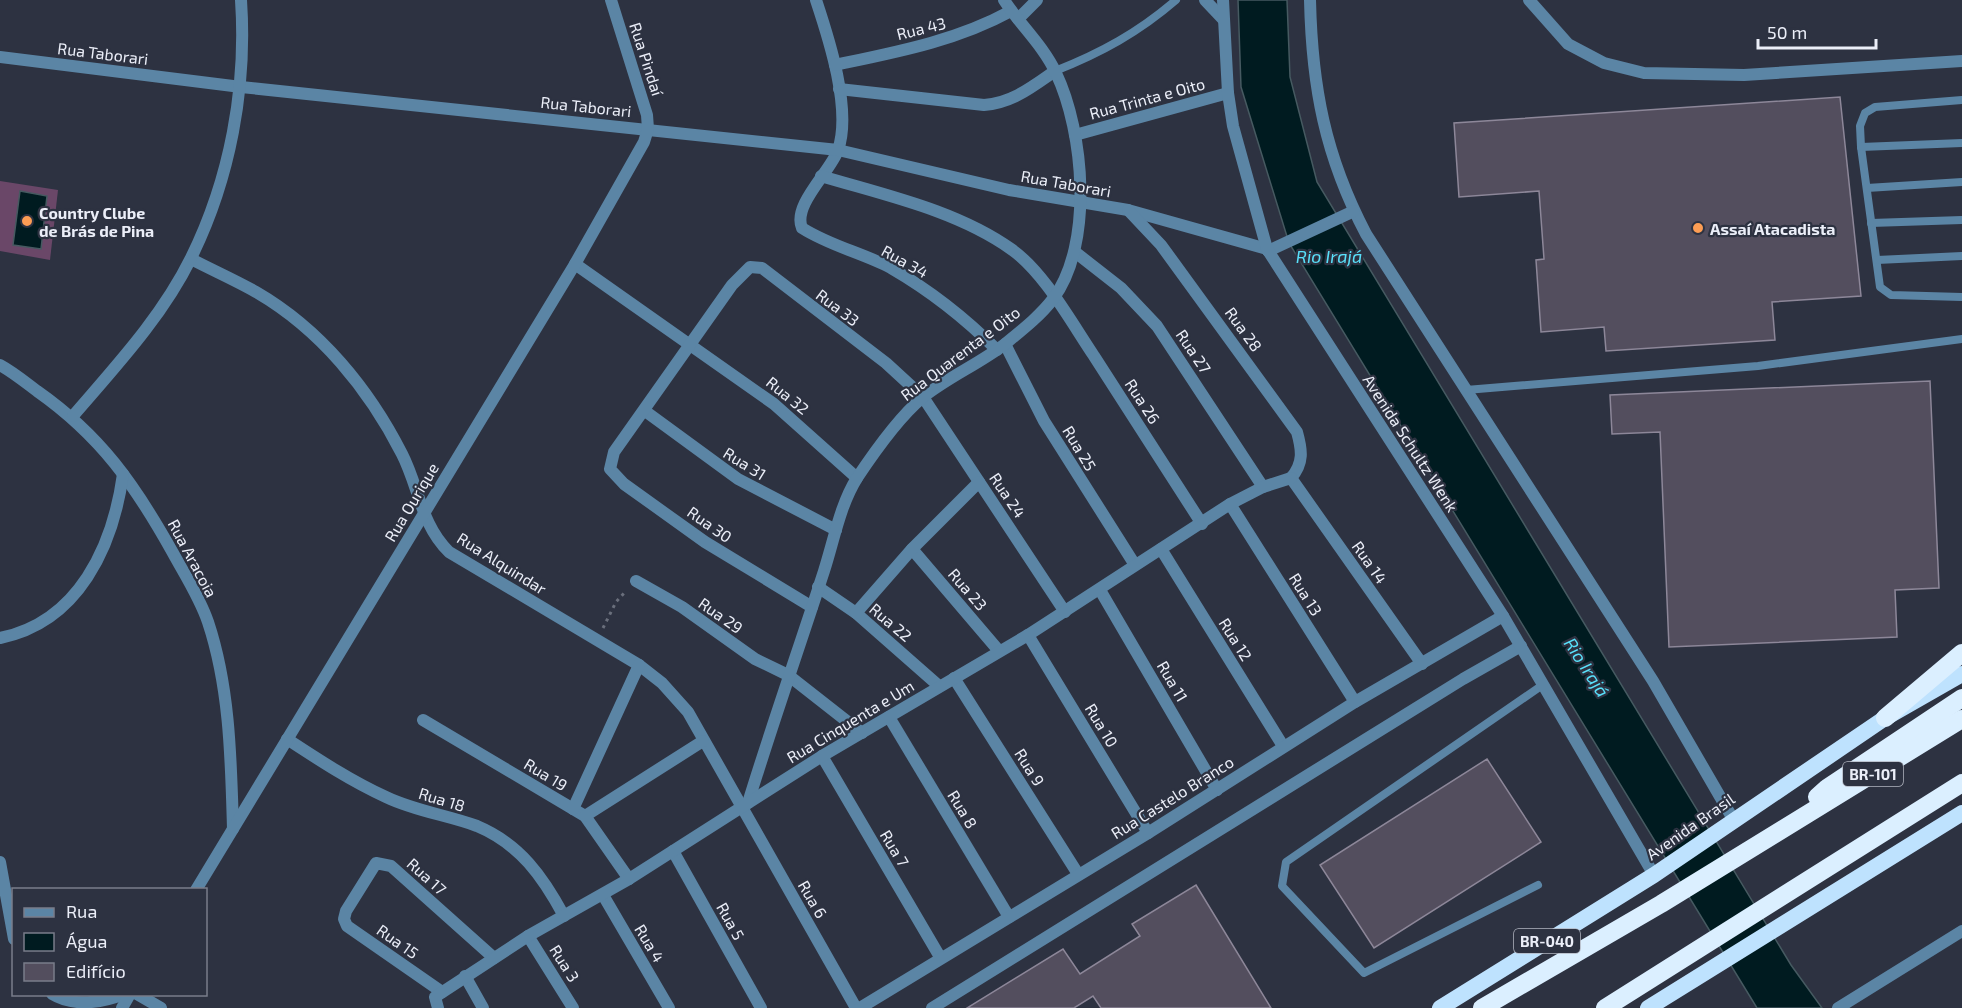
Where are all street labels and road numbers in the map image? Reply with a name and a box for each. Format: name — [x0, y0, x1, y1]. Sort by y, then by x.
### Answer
street label: Rua 43 — [894, 13, 948, 43]
street label: Rua Pindaí — [626, 20, 668, 99]
street label: Rua Taborari — [56, 38, 150, 68]
street label: Rua Trinta e Oito — [1087, 73, 1207, 123]
street label: Rua Taborari — [540, 92, 632, 120]
street label: Rua Taborari — [1019, 166, 1113, 200]
street label: Rua 34 — [878, 241, 932, 282]
street label: Rua 33 — [813, 285, 863, 329]
street label: Rua Quarenta e Oito — [897, 302, 1024, 405]
street label: Rua 28 — [1222, 303, 1266, 355]
street label: Rua 27 — [1173, 326, 1215, 376]
street label: Avenida Schultz Wenk — [1360, 371, 1462, 515]
street label: Rua 32 — [763, 372, 813, 418]
street label: Rua 26 — [1122, 375, 1164, 427]
street label: Rua 25 — [1059, 422, 1101, 474]
street label: Rua 31 — [720, 443, 770, 483]
street label: Rua Ourique — [380, 459, 442, 545]
street label: Rua 24 — [986, 469, 1030, 521]
street label: Rua 30 — [684, 502, 736, 546]
street label: Rua Aracoia — [165, 516, 221, 600]
street label: Rua Alquindar — [454, 528, 551, 598]
street label: Rua 14 — [1349, 537, 1392, 587]
street label: Rua 23 — [945, 564, 991, 614]
street label: Rua 13 — [1286, 569, 1326, 619]
street label: Rua 29 — [695, 593, 747, 637]
street label: Rua 22 — [866, 599, 916, 645]
street label: Rua 12 — [1216, 614, 1256, 664]
street label: Rua 11 — [1154, 657, 1192, 705]
street label: Rua Cinquenta e Um — [783, 675, 917, 767]
street label: Rua 10 — [1082, 700, 1122, 750]
street label: Rua 9 — [1011, 745, 1049, 789]
street label: Rua Castelo Branco — [1107, 752, 1237, 842]
street label: Rua 19 — [521, 754, 571, 794]
road number: BR-101 — [1843, 762, 1903, 786]
street label: Rua 18 — [417, 783, 467, 815]
street label: Rua 8 — [944, 787, 982, 831]
street label: Avenida Brasil — [1642, 788, 1738, 863]
street label: Rua 7 — [877, 826, 913, 870]
street label: Rua 17 — [404, 854, 450, 898]
street label: Rua 6 — [795, 877, 831, 921]
street label: Rua 5 — [713, 899, 749, 943]
street label: Rua 15 — [374, 920, 422, 962]
street label: Rua 4 — [631, 920, 669, 966]
road number: BR-040 — [1514, 929, 1580, 953]
street label: Rua 3 — [546, 941, 584, 985]

